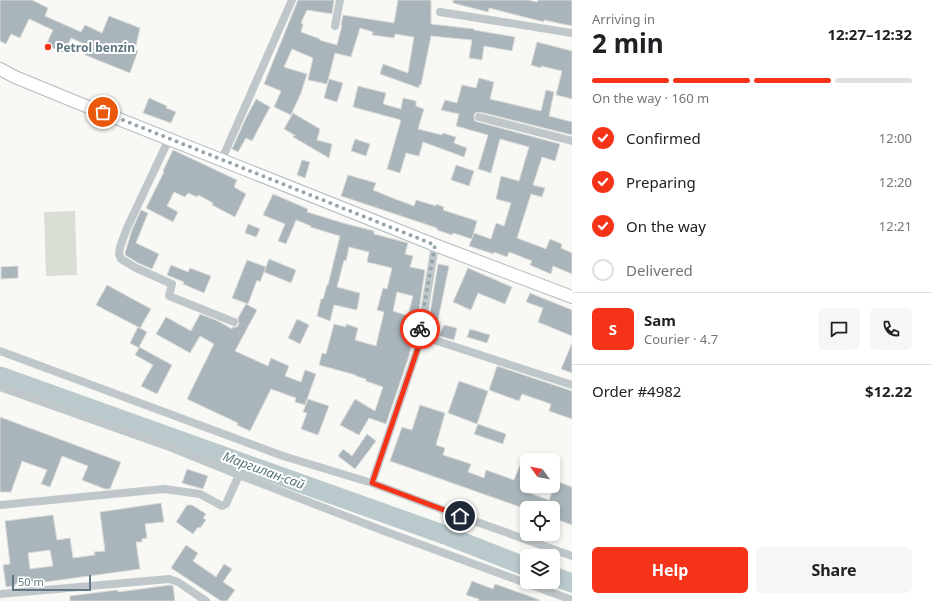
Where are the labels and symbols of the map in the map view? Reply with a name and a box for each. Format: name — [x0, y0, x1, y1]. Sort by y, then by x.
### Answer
place label: Petrol benzin — [56, 39, 135, 56]
marker: Petrol benzin — [43, 42, 53, 52]
pin — [86, 95, 120, 129]
courier — [400, 309, 440, 349]
water label: Маргилан-сай — [221, 447, 308, 493]
north arrow — [520, 453, 560, 493]
pin — [443, 499, 477, 533]
scale bar — [12, 573, 91, 592]

